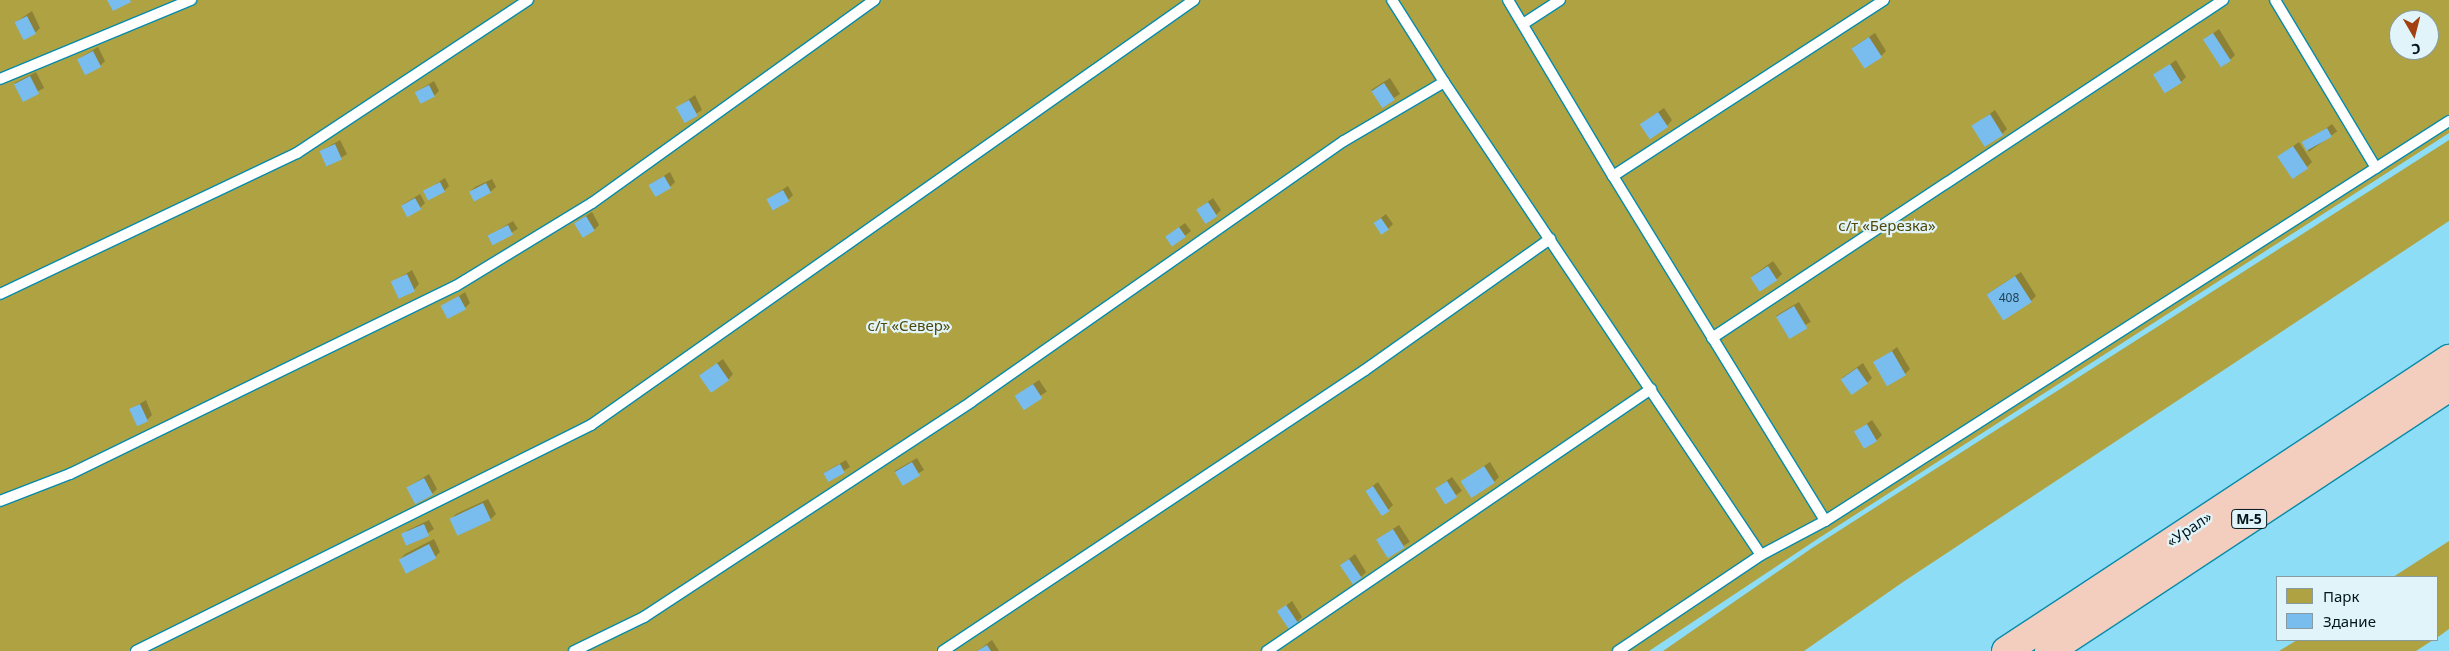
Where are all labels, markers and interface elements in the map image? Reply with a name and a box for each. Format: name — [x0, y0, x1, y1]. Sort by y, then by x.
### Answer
north arrow — [2389, 10, 2439, 60]
text: С — [2410, 39, 2422, 59]
park label: с/т «Березка» — [1838, 217, 1936, 235]
house number: 408 — [1999, 291, 2019, 305]
park label: с/т «Север» — [868, 317, 950, 335]
street label: «Урал» — [2163, 507, 2215, 551]
road number: М-5 — [2230, 508, 2268, 530]
legend — [2276, 576, 2439, 641]
text: Парк — [2323, 586, 2359, 606]
text: Здание — [2323, 611, 2376, 631]

